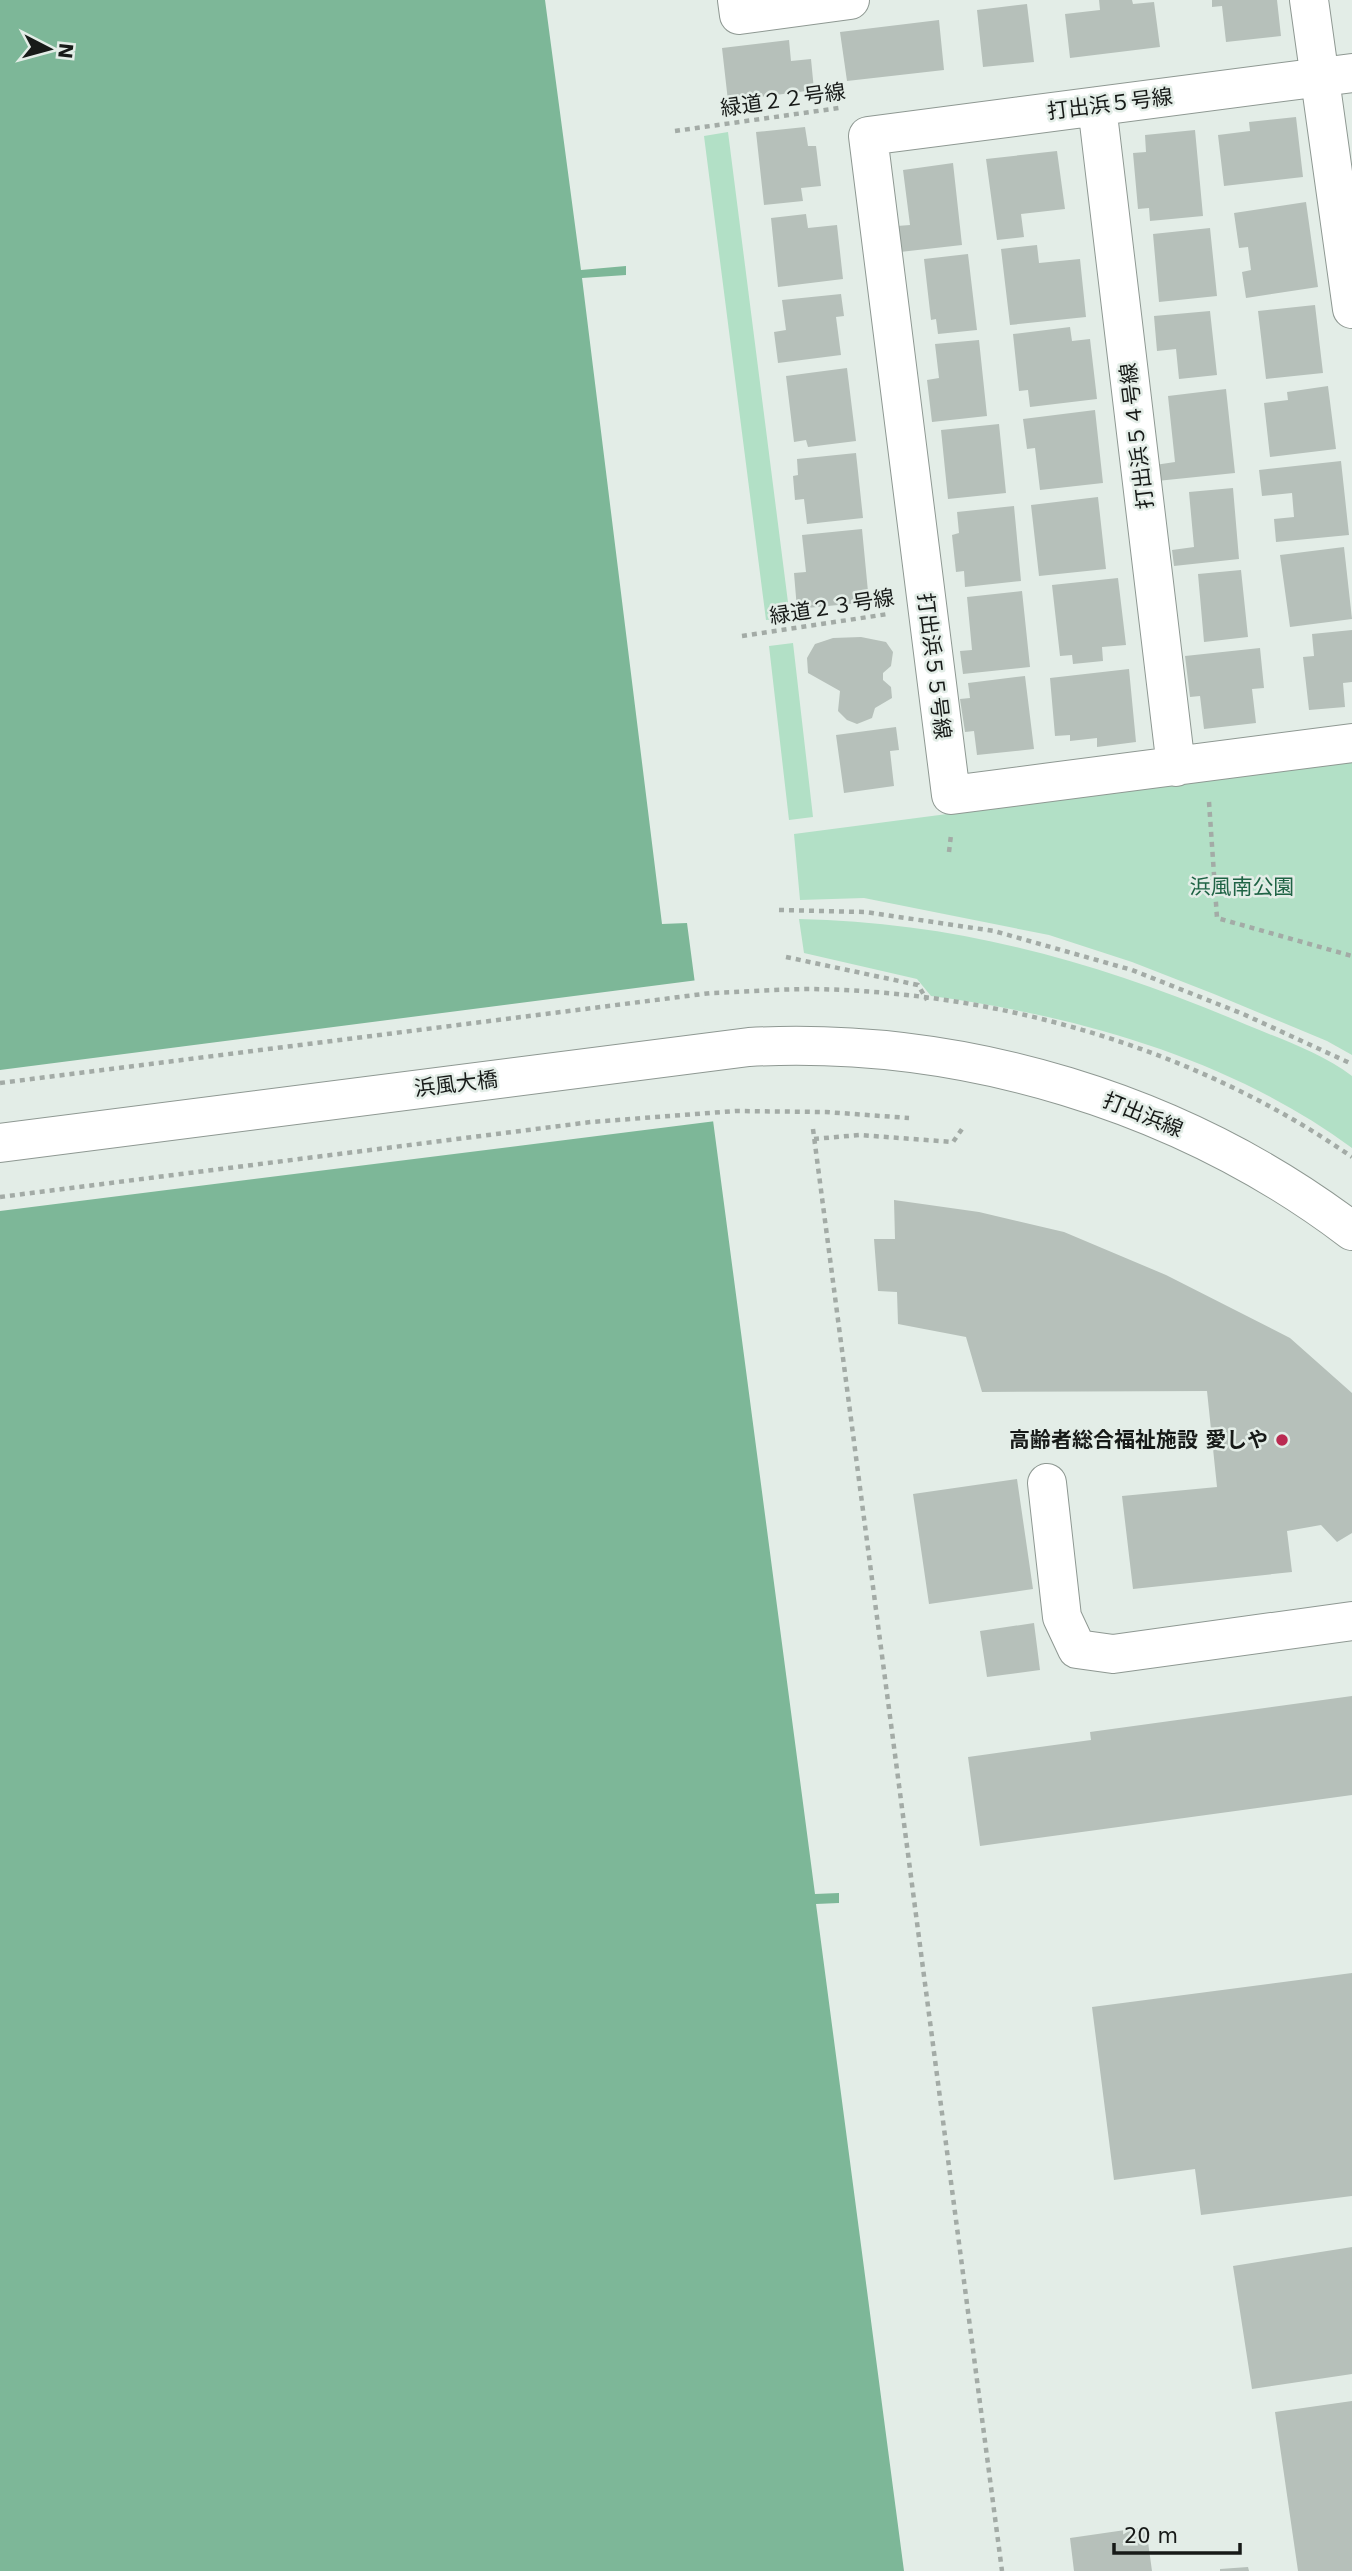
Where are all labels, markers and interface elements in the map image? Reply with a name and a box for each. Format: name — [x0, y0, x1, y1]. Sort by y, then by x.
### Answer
north arrow — [14, 14, 84, 84]
text: N — [54, 42, 78, 60]
street label: 緑道２２号線 — [719, 79, 847, 121]
street label: 打出浜５号線 — [1046, 84, 1174, 124]
street label: 打出浜５４号線 — [1116, 362, 1158, 510]
street label: 緑道２３号線 — [768, 585, 896, 629]
street label: 打出浜５５号線 — [913, 592, 955, 740]
park label: 浜風南公園 — [1190, 875, 1295, 899]
street label: 浜風大橋 — [413, 1067, 499, 1101]
street label: 打出浜線 — [1100, 1088, 1186, 1142]
place label: 高齢者総合福祉施設 愛しや — [1009, 1428, 1268, 1452]
marker: 高齢者総合福祉施設 愛しや — [1274, 1432, 1290, 1448]
scale bar — [1114, 2512, 1240, 2556]
text: 20 m — [1124, 2524, 1178, 2548]

